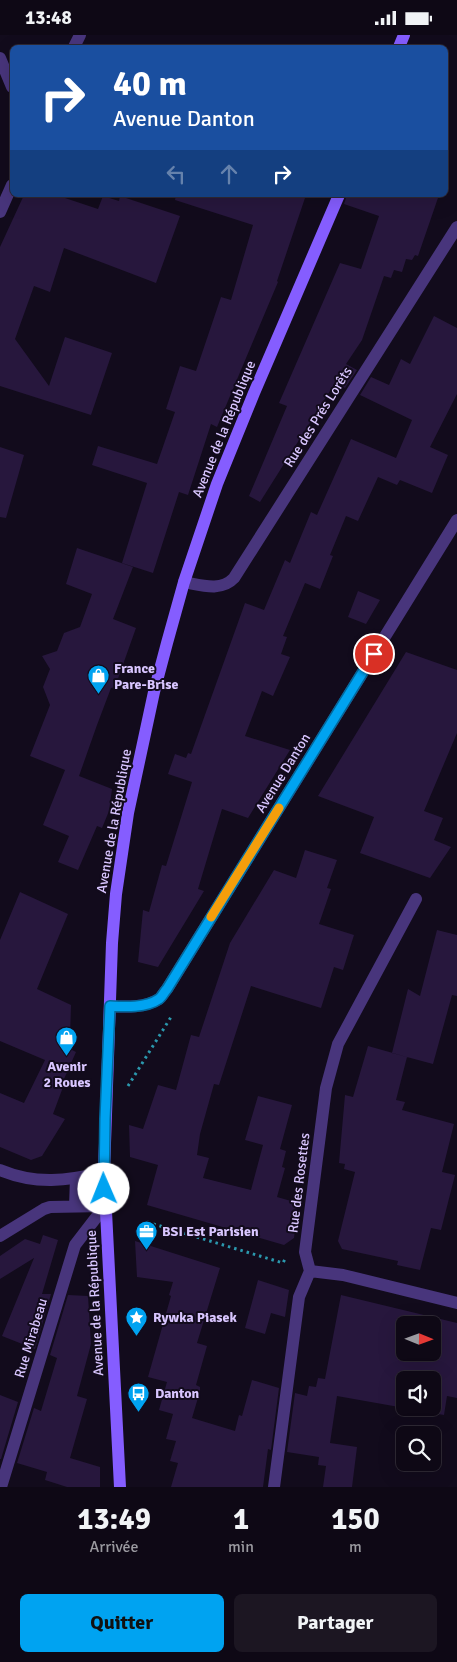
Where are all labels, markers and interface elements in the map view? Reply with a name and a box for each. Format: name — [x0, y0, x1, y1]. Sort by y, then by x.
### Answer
text: 13:48 — [25, 6, 72, 30]
text: 40 m — [113, 62, 187, 105]
icon: right — [30, 65, 95, 130]
text: Avenue Danton — [113, 105, 255, 132]
icon: left — [162, 160, 190, 188]
icon: ahead — [215, 160, 243, 188]
icon: right — [268, 160, 296, 188]
street label: Avenue de la République — [189, 358, 259, 500]
street label: Rue des Prés Lorêts — [280, 364, 356, 470]
pin — [353, 633, 395, 675]
icon: arrive — [360, 640, 388, 668]
place label: France Pare-Brise — [114, 660, 178, 693]
shop icon: France Pare-Brise — [86, 664, 110, 695]
street label: Avenue Danton — [252, 730, 314, 816]
street label: Avenue de la République — [93, 748, 135, 894]
shop icon: Avenir 2 Roues — [55, 1026, 79, 1057]
place label: Avenir 2 Roues — [43, 1058, 91, 1091]
street label: Rue des Rosettes — [284, 1132, 314, 1234]
position arrow — [77, 1162, 129, 1214]
office icon: BSI Est Parisien — [134, 1219, 158, 1250]
place label: BSI Est Parisien — [162, 1223, 259, 1240]
street label: Avenue de la République — [83, 1230, 107, 1376]
street label: Rue Mirabeau — [11, 1296, 51, 1380]
place icon: Rywka Piasek — [125, 1305, 149, 1336]
place label: Rywka Piasek — [153, 1309, 237, 1326]
north arrow — [396, 1316, 441, 1361]
map controls — [396, 1316, 441, 1471]
button: sound — [396, 1371, 441, 1416]
bus stop icon: Danton — [127, 1381, 151, 1412]
place label: Danton — [155, 1385, 199, 1402]
button: search — [396, 1426, 441, 1471]
text: 13:49 — [77, 1501, 151, 1538]
text: 1 — [233, 1501, 249, 1538]
text: 150 — [331, 1501, 380, 1538]
text: Arrivée — [89, 1537, 139, 1557]
text: min — [228, 1537, 254, 1557]
text: m — [349, 1537, 362, 1557]
button: Quitter — [20, 1594, 224, 1652]
button: Partager — [234, 1594, 437, 1652]

